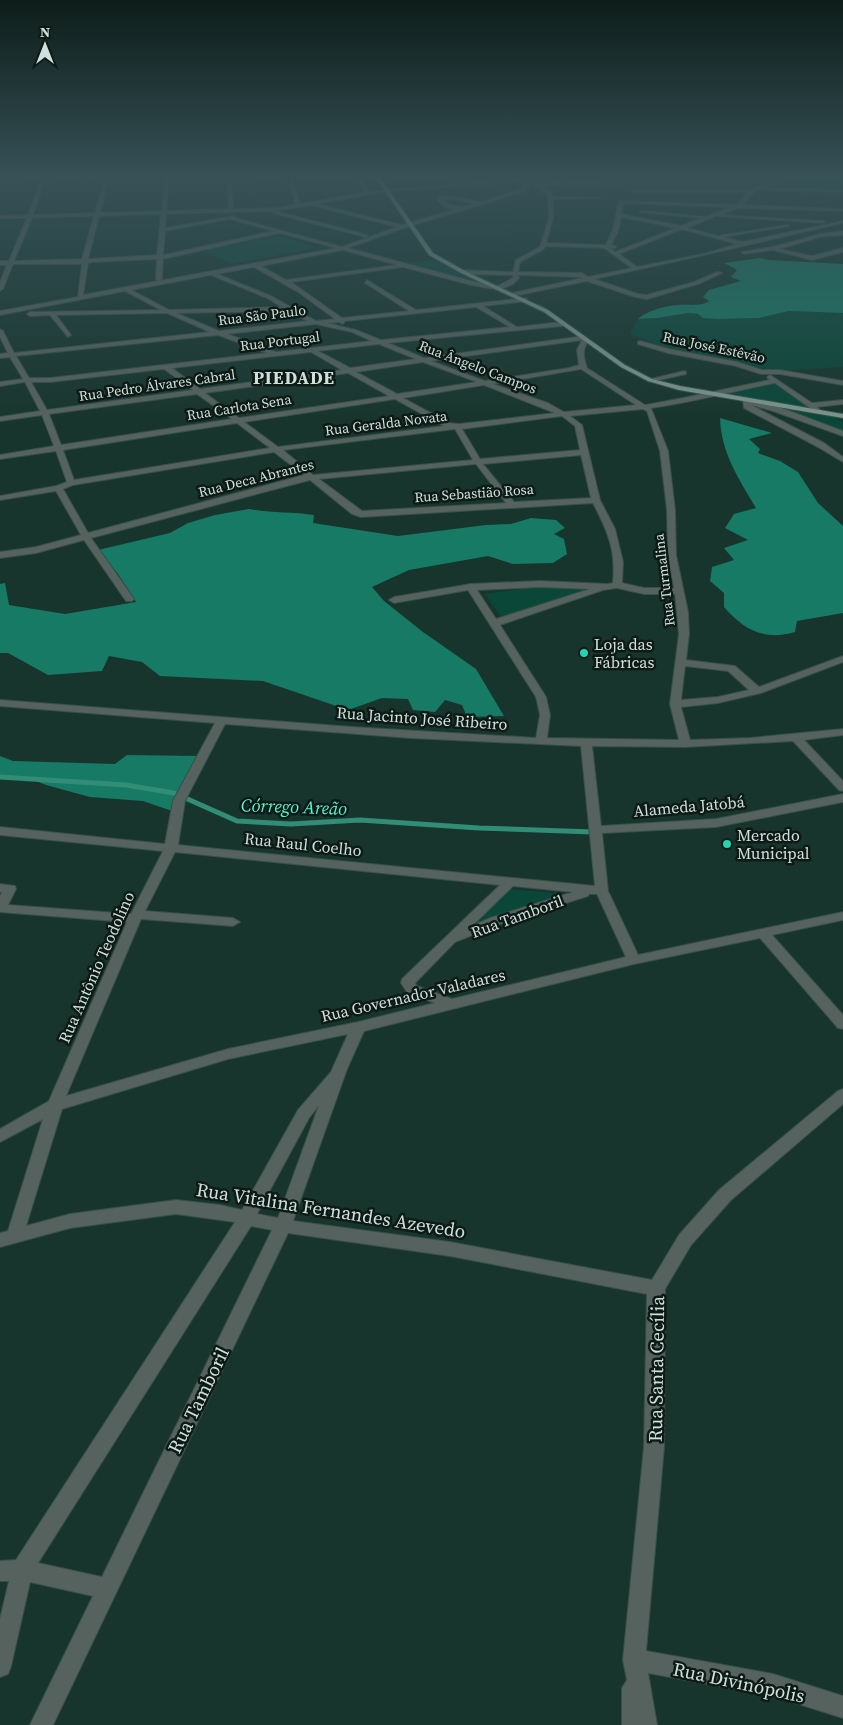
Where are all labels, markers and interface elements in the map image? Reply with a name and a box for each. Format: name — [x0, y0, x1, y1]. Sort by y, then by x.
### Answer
north arrow — [20, 20, 70, 70]
text: N — [40, 22, 50, 42]
street label: Rua São Paulo — [217, 300, 307, 330]
street label: Rua Portugal — [239, 326, 321, 356]
street label: Rua José Estêvão — [661, 326, 767, 368]
street label: Rua Ângelo Campos — [416, 335, 540, 399]
street label: Rua Pedro Álvares Cabral — [77, 364, 237, 406]
district label: PIEDADE — [253, 365, 335, 390]
street label: Rua Carlota Sena — [185, 389, 294, 425]
street label: Rua Geralda Novata — [324, 405, 449, 440]
street label: Rua Deca Abrantes — [196, 454, 316, 502]
street label: Rua Sebastião Rosa — [414, 479, 535, 507]
street label: Rua Turmalina — [648, 532, 680, 627]
place label: Loja das Fábricas — [594, 633, 654, 673]
marker: Loja das Fábricas — [578, 647, 590, 659]
street label: Rua Jacinto José Ribeiro — [336, 701, 508, 735]
street label: Alameda Jatobá — [632, 790, 746, 822]
water label: Córrego Areão — [241, 792, 348, 821]
place label: Mercado Municipal — [737, 824, 810, 864]
street label: Rua Raul Coelho — [243, 827, 363, 861]
marker: Mercado Municipal — [721, 838, 733, 850]
street label: Rua Antônio Teodolino — [53, 888, 139, 1046]
street label: Rua Tamboril — [468, 889, 567, 943]
street label: Rua Governador Valadares — [319, 963, 507, 1027]
street label: Rua Vitalina Fernandes Azevedo — [195, 1176, 467, 1244]
street label: Rua Santa Cecília — [642, 1295, 670, 1442]
street label: Rua Tamboril — [161, 1342, 235, 1457]
street label: Rua Divinópolis — [671, 1655, 807, 1709]

